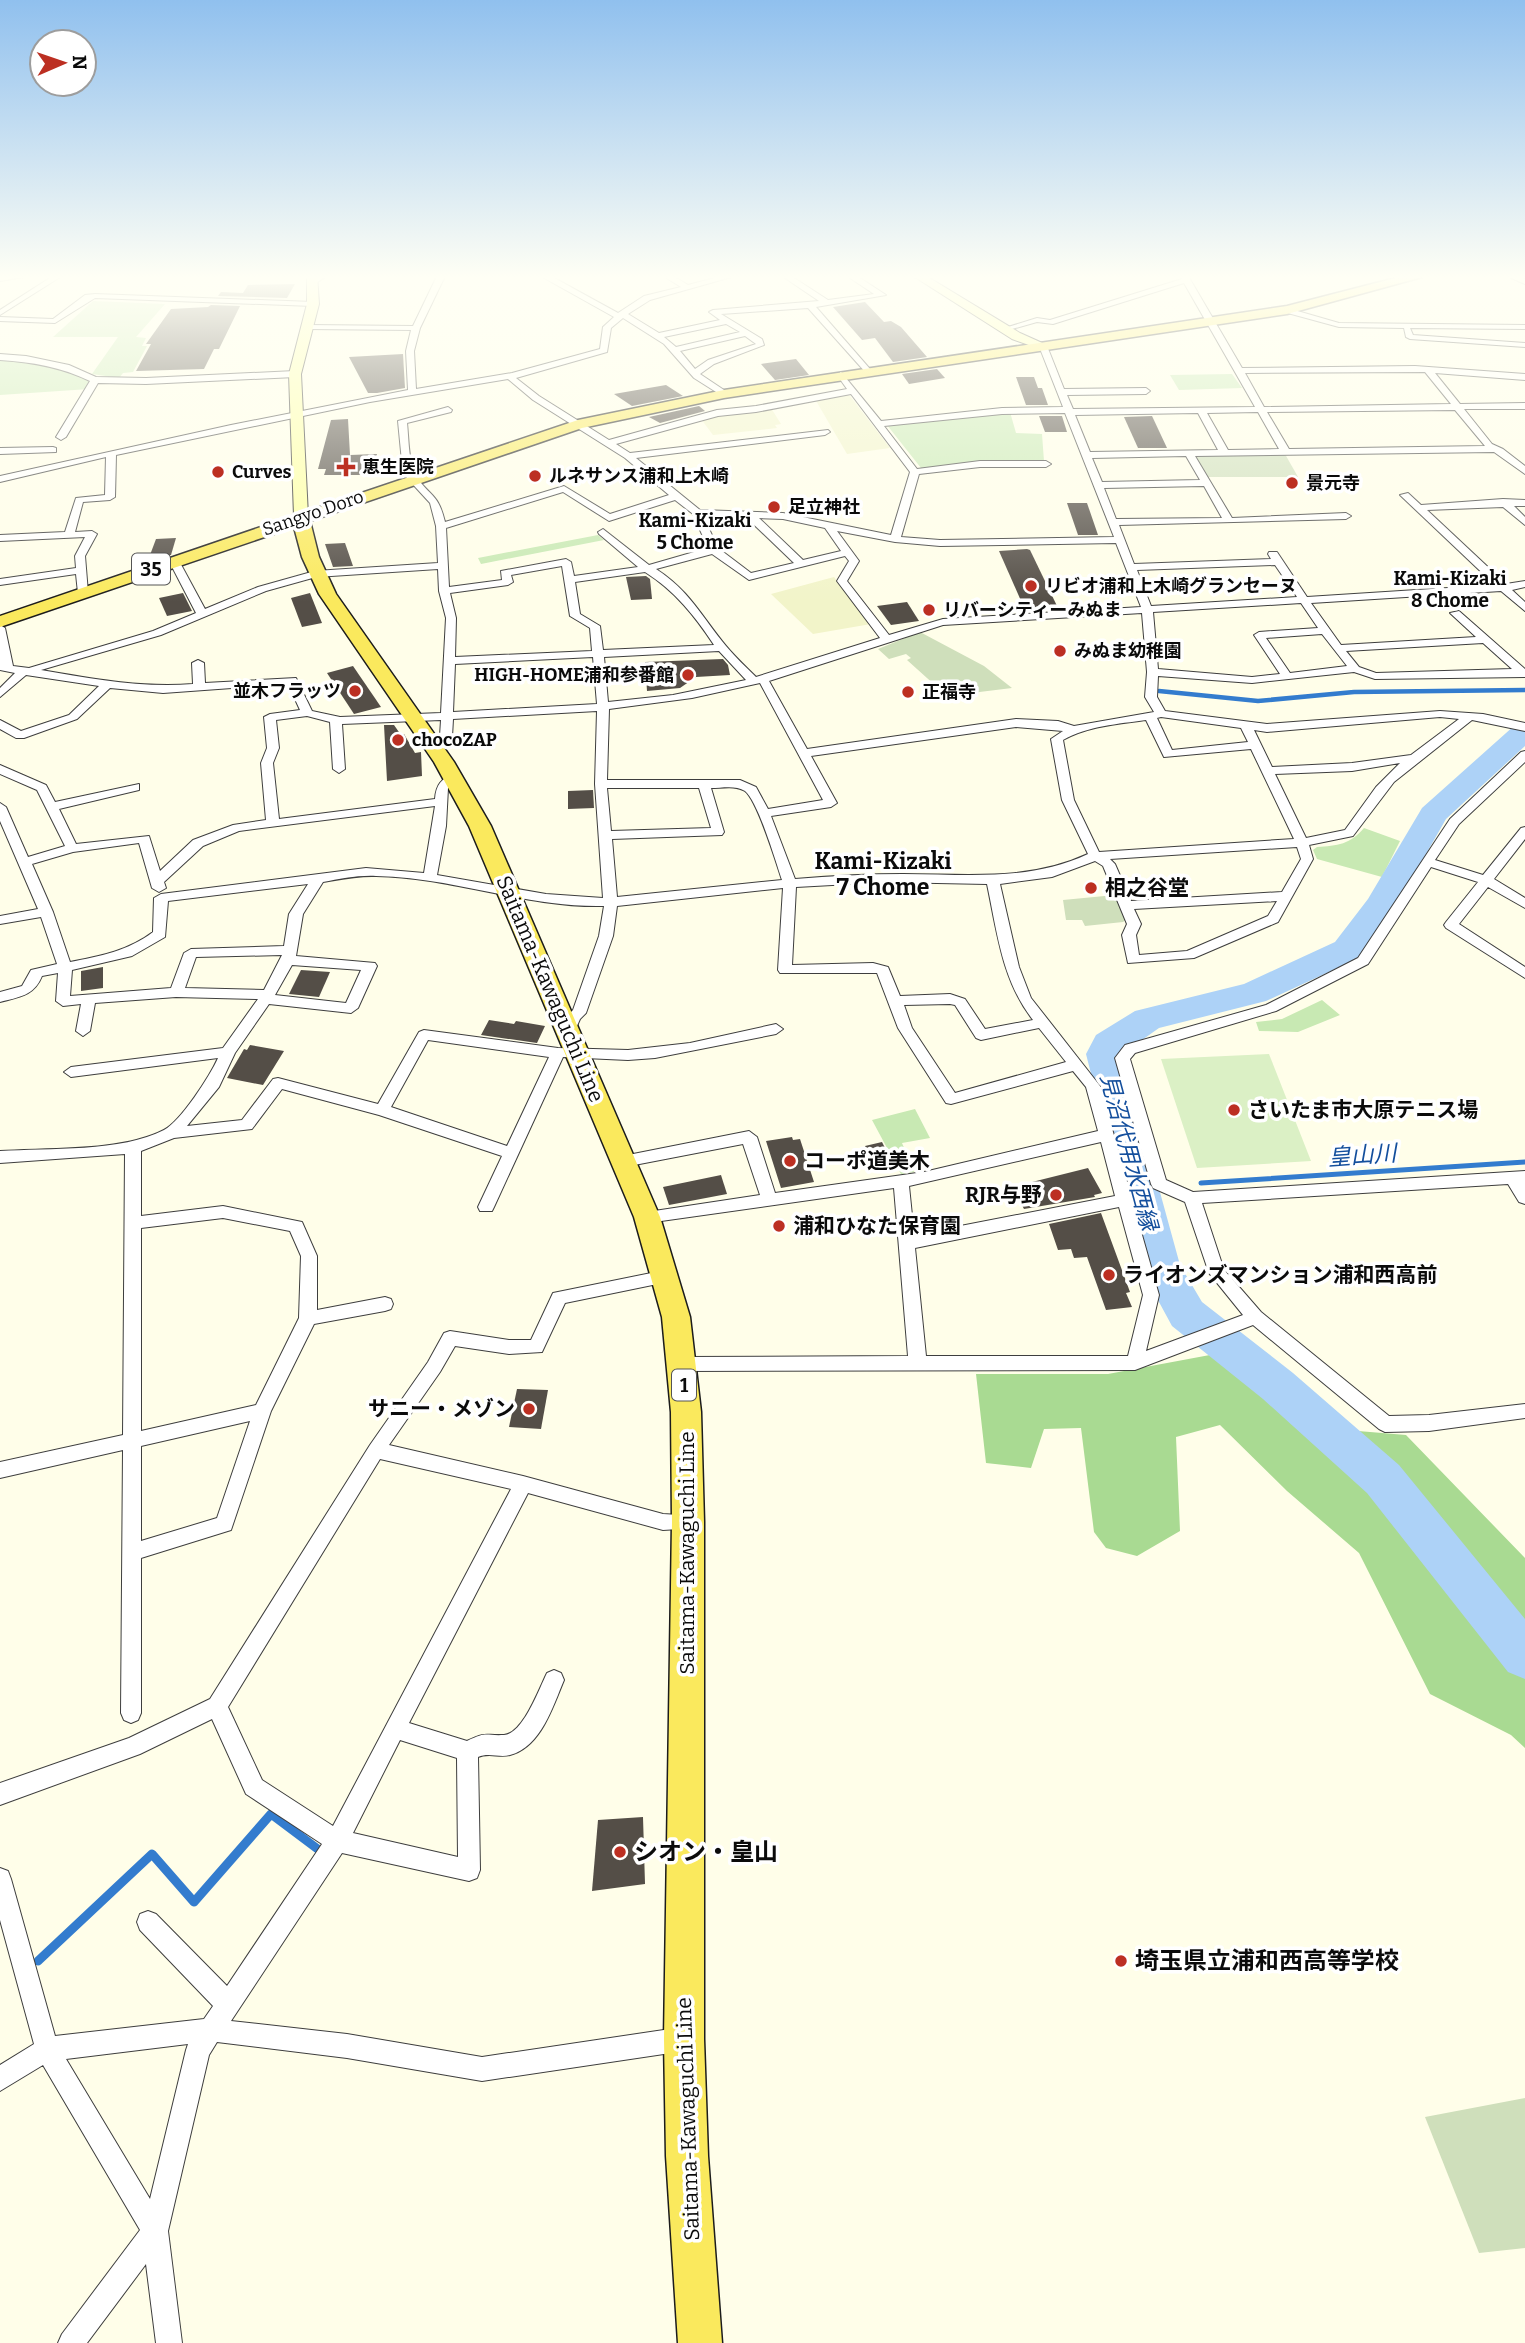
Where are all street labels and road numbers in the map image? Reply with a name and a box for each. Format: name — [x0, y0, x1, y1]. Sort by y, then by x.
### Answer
street label: Sangyo Doro — [259, 485, 367, 541]
road number: 35 — [132, 554, 170, 584]
street label: Saitama-Kawaguchi Line — [490, 872, 610, 1106]
road number: 1 — [672, 1370, 696, 1400]
street label: Saitama-Kawaguchi Line — [674, 1431, 700, 1675]
street label: Saitama-Kawaguchi Line — [671, 1997, 705, 2241]

